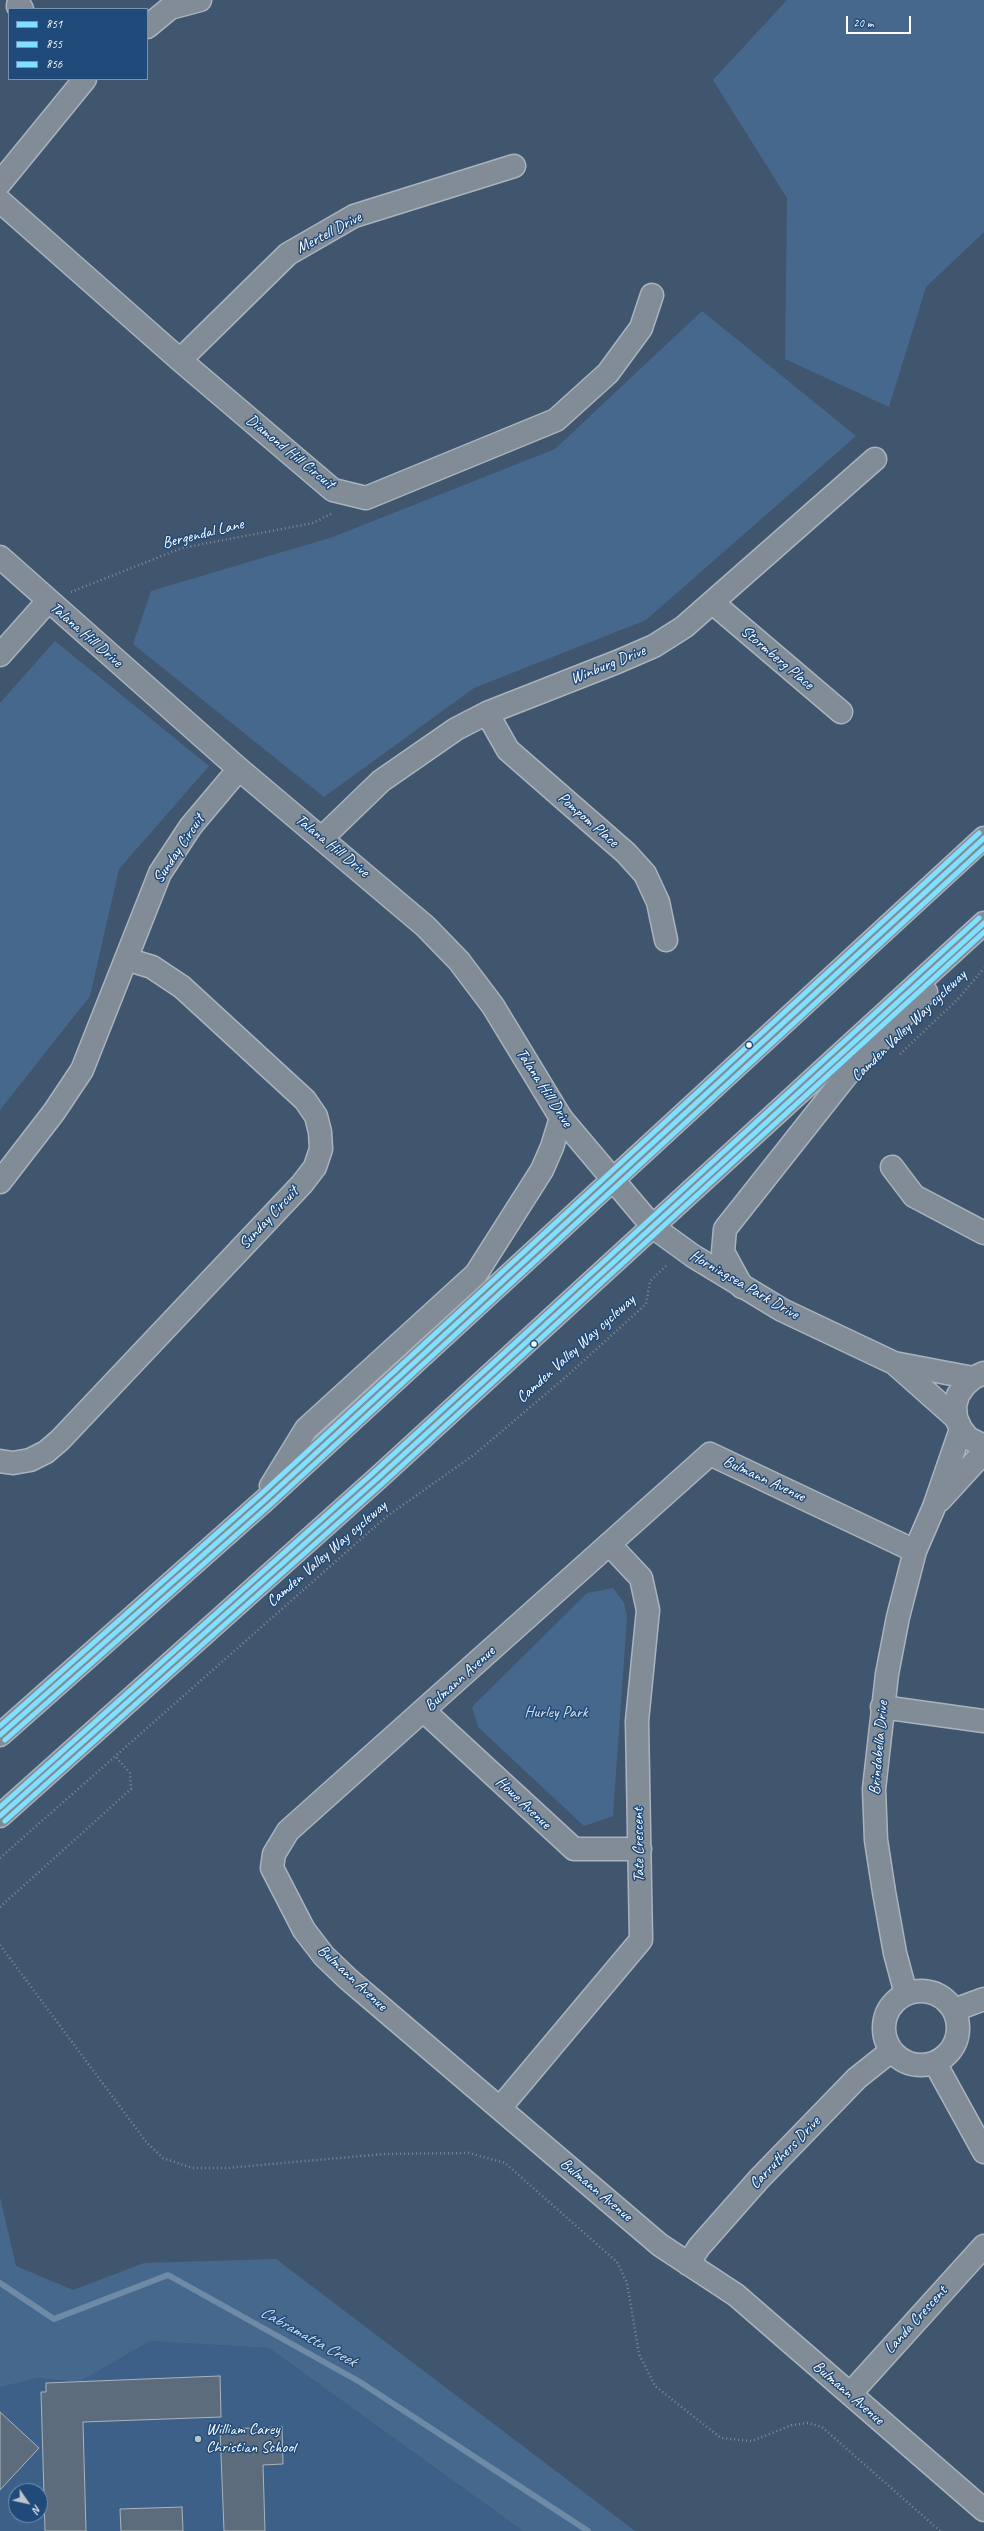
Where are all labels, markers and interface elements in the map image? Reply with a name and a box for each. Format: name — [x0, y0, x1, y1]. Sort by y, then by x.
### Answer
legend — [8, 8, 148, 80]
scale bar — [848, 8, 913, 34]
text: 20 m — [853, 15, 873, 31]
text: 851 — [46, 16, 62, 32]
text: 855 — [46, 36, 62, 52]
text: 856 — [46, 56, 62, 72]
street label: Mertell Drive — [293, 208, 365, 258]
street label: Diamond Hill Circuit — [242, 410, 338, 494]
street label: Bergendal Lane — [160, 515, 246, 553]
street label: Talana Hill Drive — [46, 598, 126, 672]
street label: Stormberg Place — [737, 622, 817, 694]
street label: Winburg Drive — [568, 641, 648, 689]
street label: Pompom Place — [554, 788, 622, 852]
street label: Talana Hill Drive — [291, 810, 373, 882]
street label: Sunday Circuit — [149, 811, 209, 887]
street label: Camden Valley Way cycleway — [847, 966, 971, 1086]
unlabelled marker — [744, 1040, 754, 1050]
street label: Talana Hill Drive — [511, 1045, 577, 1131]
street label: Sunday Circuit — [235, 1183, 303, 1253]
street label: Horningsea Park Drive — [686, 1246, 802, 1324]
street label: Camden Valley Way cycleway — [513, 1291, 639, 1407]
unlabelled marker — [529, 1339, 539, 1349]
street label: Bulmann Avenue — [720, 1452, 808, 1506]
street label: Camden Valley Way cycleway — [263, 1497, 391, 1611]
street label: Bulmann Avenue — [421, 1642, 499, 1716]
street label: Brindabella Drive — [865, 1700, 893, 1796]
park label: Hurley Park — [524, 1703, 588, 1723]
street label: Howe Avenue — [491, 1773, 555, 1833]
street label: Tate Crescent — [629, 1807, 649, 1883]
street label: Bulmann Avenue — [313, 1941, 391, 2015]
street label: Carruthers Drive — [746, 2113, 824, 2193]
street label: Bulmann Avenue — [556, 2154, 636, 2226]
street label: Landa Crescent — [880, 2282, 952, 2358]
water label: Cabramatta Creek — [256, 2302, 360, 2372]
street label: Bulmann Avenue — [808, 2357, 888, 2429]
place label: William Carey Christian School — [206, 2420, 296, 2458]
marker: William Carey Christian School — [193, 2434, 203, 2444]
north arrow — [8, 2483, 48, 2523]
text: N — [29, 2502, 45, 2516]

